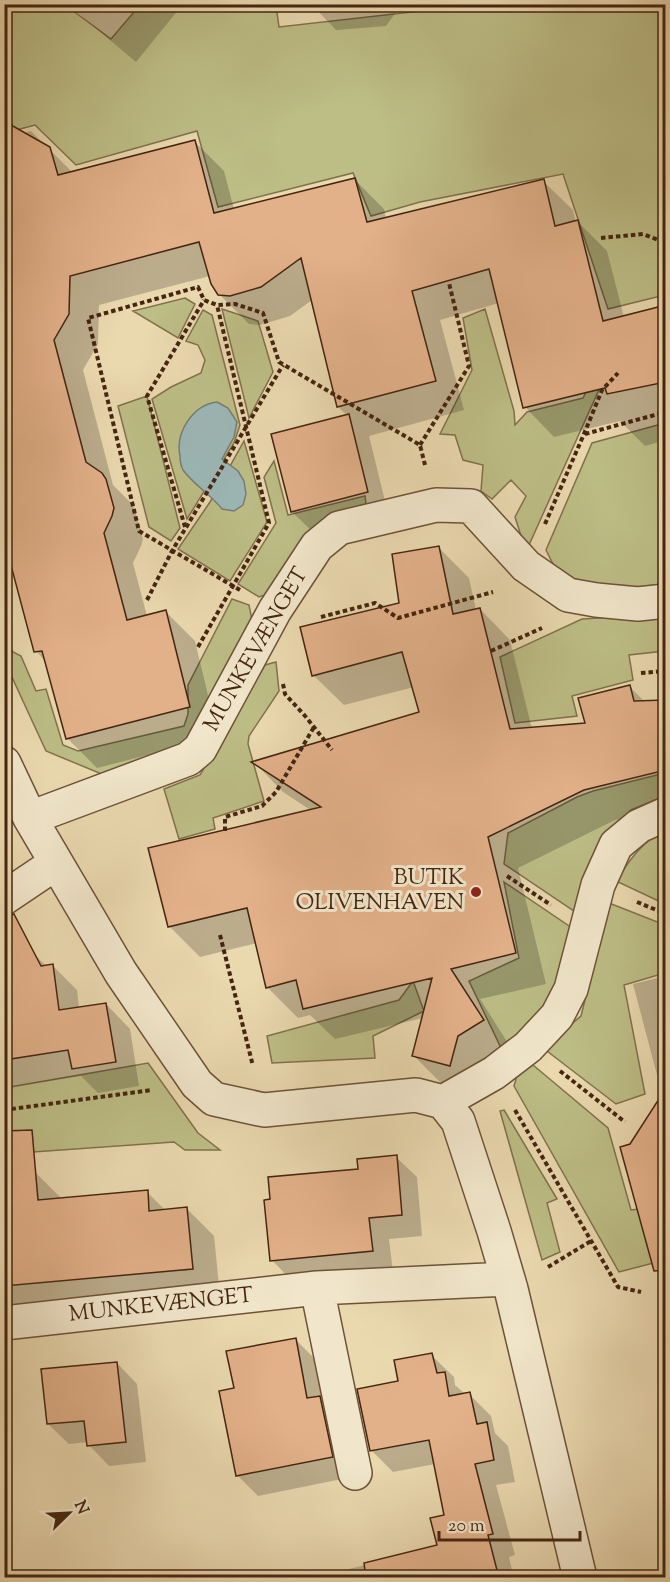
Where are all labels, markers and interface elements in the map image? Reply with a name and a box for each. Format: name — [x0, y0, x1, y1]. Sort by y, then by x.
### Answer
street label: MUNKEVÆNGET — [197, 561, 317, 738]
place label: BUTIK OLIVENHAVEN — [295, 863, 464, 920]
marker: BUTIK OLIVENHAVEN — [469, 885, 483, 899]
street label: MUNKEVÆNGET — [67, 1280, 255, 1332]
north arrow — [39, 1483, 99, 1543]
text: N — [67, 1497, 94, 1519]
scale bar — [439, 1504, 580, 1542]
text: 20 m — [448, 1514, 485, 1540]

